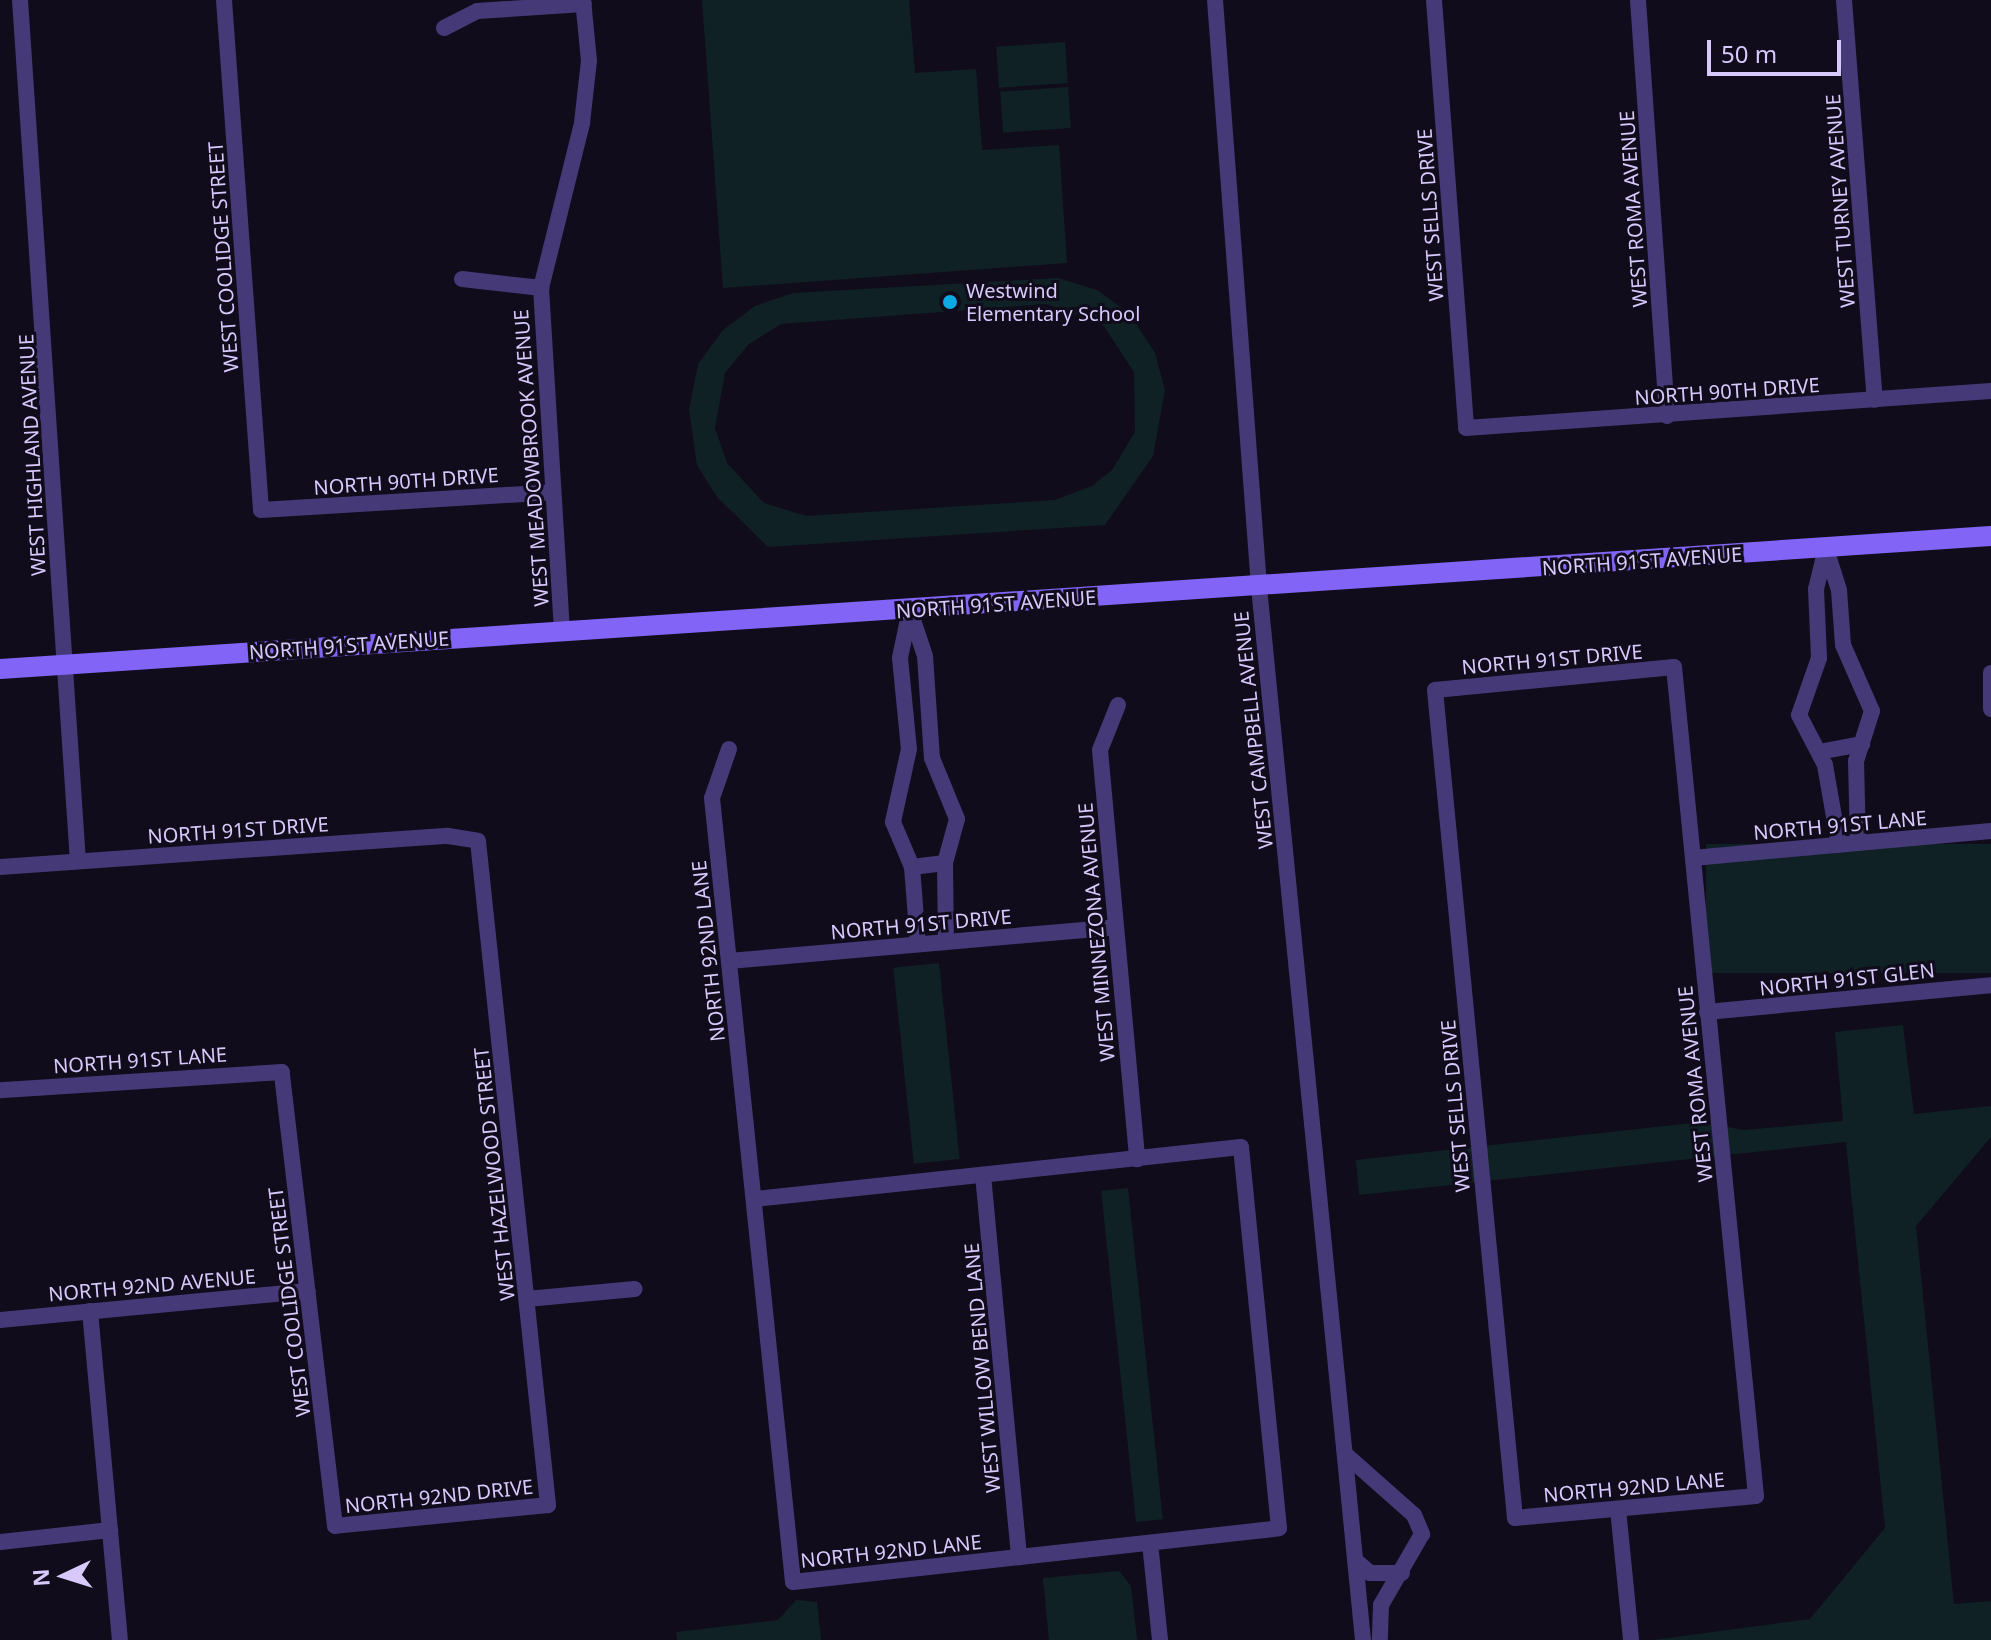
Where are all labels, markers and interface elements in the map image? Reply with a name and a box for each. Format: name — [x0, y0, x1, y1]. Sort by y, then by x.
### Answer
scale bar — [1711, 24, 1845, 74]
text: 50 m — [1721, 37, 1777, 70]
street label: WEST TURNEY AVENUE — [1821, 93, 1859, 309]
street label: WEST ROMA AVENUE — [1614, 110, 1652, 308]
street label: WEST SELLS DRIVE — [1412, 128, 1448, 302]
street label: WEST COOLIDGE STREET — [203, 141, 243, 373]
place label: Westwind Elementary School — [966, 278, 1140, 325]
marker: Westwind Elementary School — [941, 293, 959, 311]
street label: WEST MEADOWBROOK AVENUE — [509, 309, 553, 607]
street label: WEST HIGHLAND AVENUE — [14, 333, 50, 577]
street label: NORTH 90TH DRIVE — [1634, 373, 1820, 409]
street label: NORTH 90TH DRIVE — [313, 463, 499, 499]
street label: NORTH 91ST AVENUE — [1541, 542, 1743, 580]
street label: NORTH 91ST AVENUE — [895, 585, 1097, 623]
street label: WEST CAMPBELL AVENUE — [1229, 610, 1277, 850]
street label: NORTH 91ST AVENUE — [248, 626, 450, 664]
street label: NORTH 91ST DRIVE — [1461, 639, 1643, 679]
street label: WEST MINNEZONA AVENUE — [1073, 802, 1119, 1062]
street label: NORTH 91ST LANE — [1752, 805, 1928, 845]
street label: NORTH 91ST DRIVE — [147, 812, 329, 848]
street label: NORTH 92ND LANE — [687, 859, 729, 1043]
street label: NORTH 91ST DRIVE — [830, 904, 1012, 944]
street label: NORTH 91ST GLEN — [1758, 958, 1936, 1000]
street label: WEST ROMA AVENUE — [1673, 985, 1717, 1183]
street label: WEST SELLS DRIVE — [1435, 1019, 1475, 1193]
street label: NORTH 91ST LANE — [52, 1042, 228, 1078]
street label: WEST HAZELWOOD STREET — [469, 1046, 519, 1302]
street label: WEST COOLIDGE STREET — [263, 1186, 315, 1418]
street label: WEST WILLOW BEND LANE — [959, 1242, 1005, 1494]
street label: NORTH 92ND AVENUE — [47, 1264, 257, 1306]
street label: NORTH 92ND LANE — [1542, 1467, 1726, 1507]
street label: NORTH 92ND DRIVE — [344, 1474, 534, 1518]
street label: NORTH 92ND LANE — [799, 1530, 983, 1572]
north arrow — [24, 1536, 104, 1616]
text: N — [24, 1568, 56, 1588]

